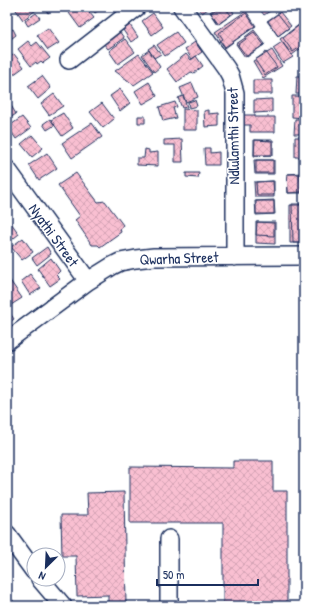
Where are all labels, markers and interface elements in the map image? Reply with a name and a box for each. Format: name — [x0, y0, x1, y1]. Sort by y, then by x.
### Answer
street label: Ndlulamthi Street — [222, 86, 244, 185]
street label: Nyathi Street — [24, 199, 85, 272]
street label: Qwarha Street — [139, 246, 220, 270]
north arrow — [26, 547, 66, 587]
scale bar — [157, 561, 258, 587]
text: 50 m — [163, 566, 184, 583]
text: N — [36, 568, 47, 584]

